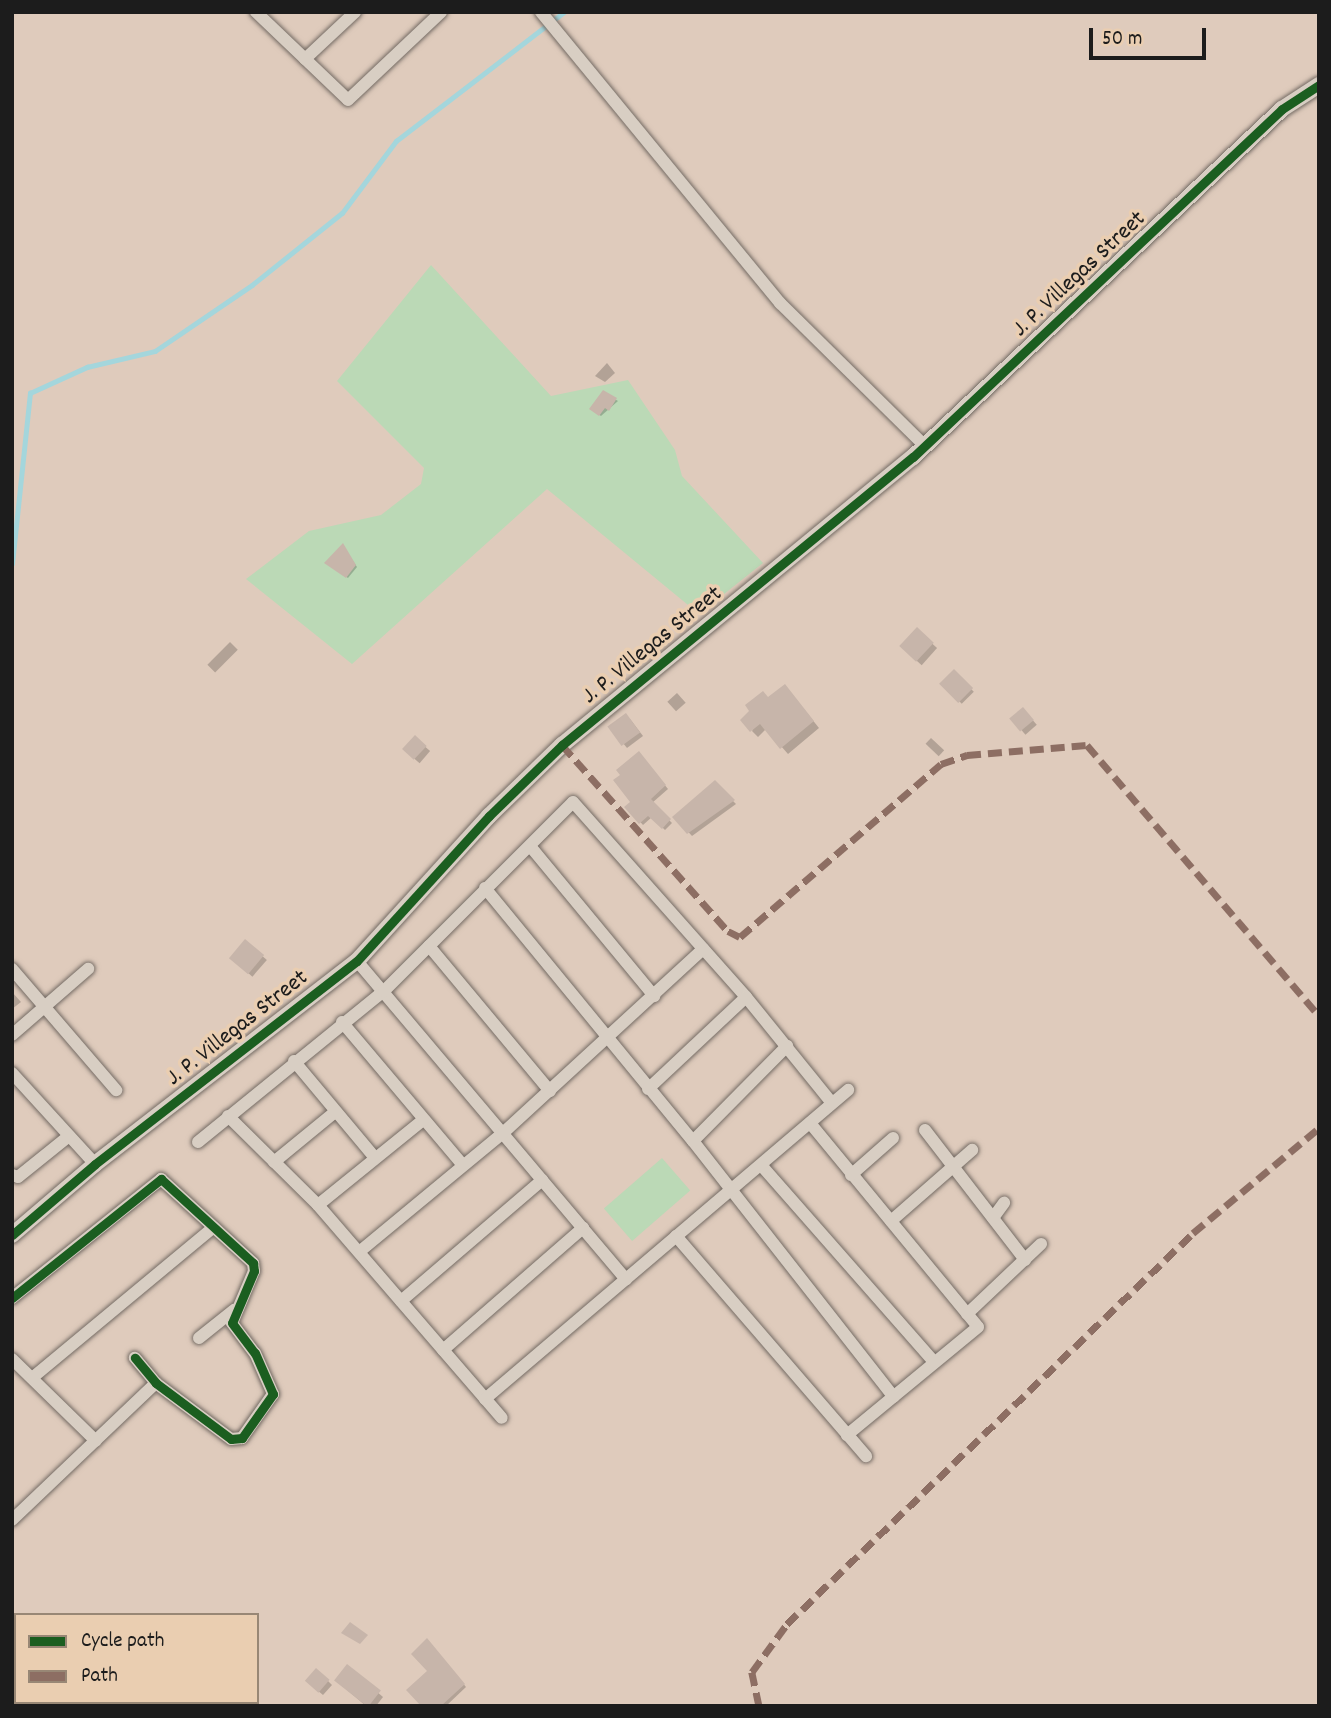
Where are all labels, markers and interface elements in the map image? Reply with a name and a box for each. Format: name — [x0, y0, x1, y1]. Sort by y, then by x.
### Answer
scale bar — [1093, 14, 1210, 58]
text: 50 m — [1102, 25, 1142, 55]
street label: J. P. Villegas Street — [1007, 206, 1153, 344]
street label: J. P. Villegas Street — [577, 581, 729, 711]
street label: J. P. Villegas Street — [161, 965, 315, 1093]
legend — [14, 1613, 259, 1704]
text: Cycle path — [81, 1627, 164, 1657]
text: Path — [81, 1662, 118, 1692]

